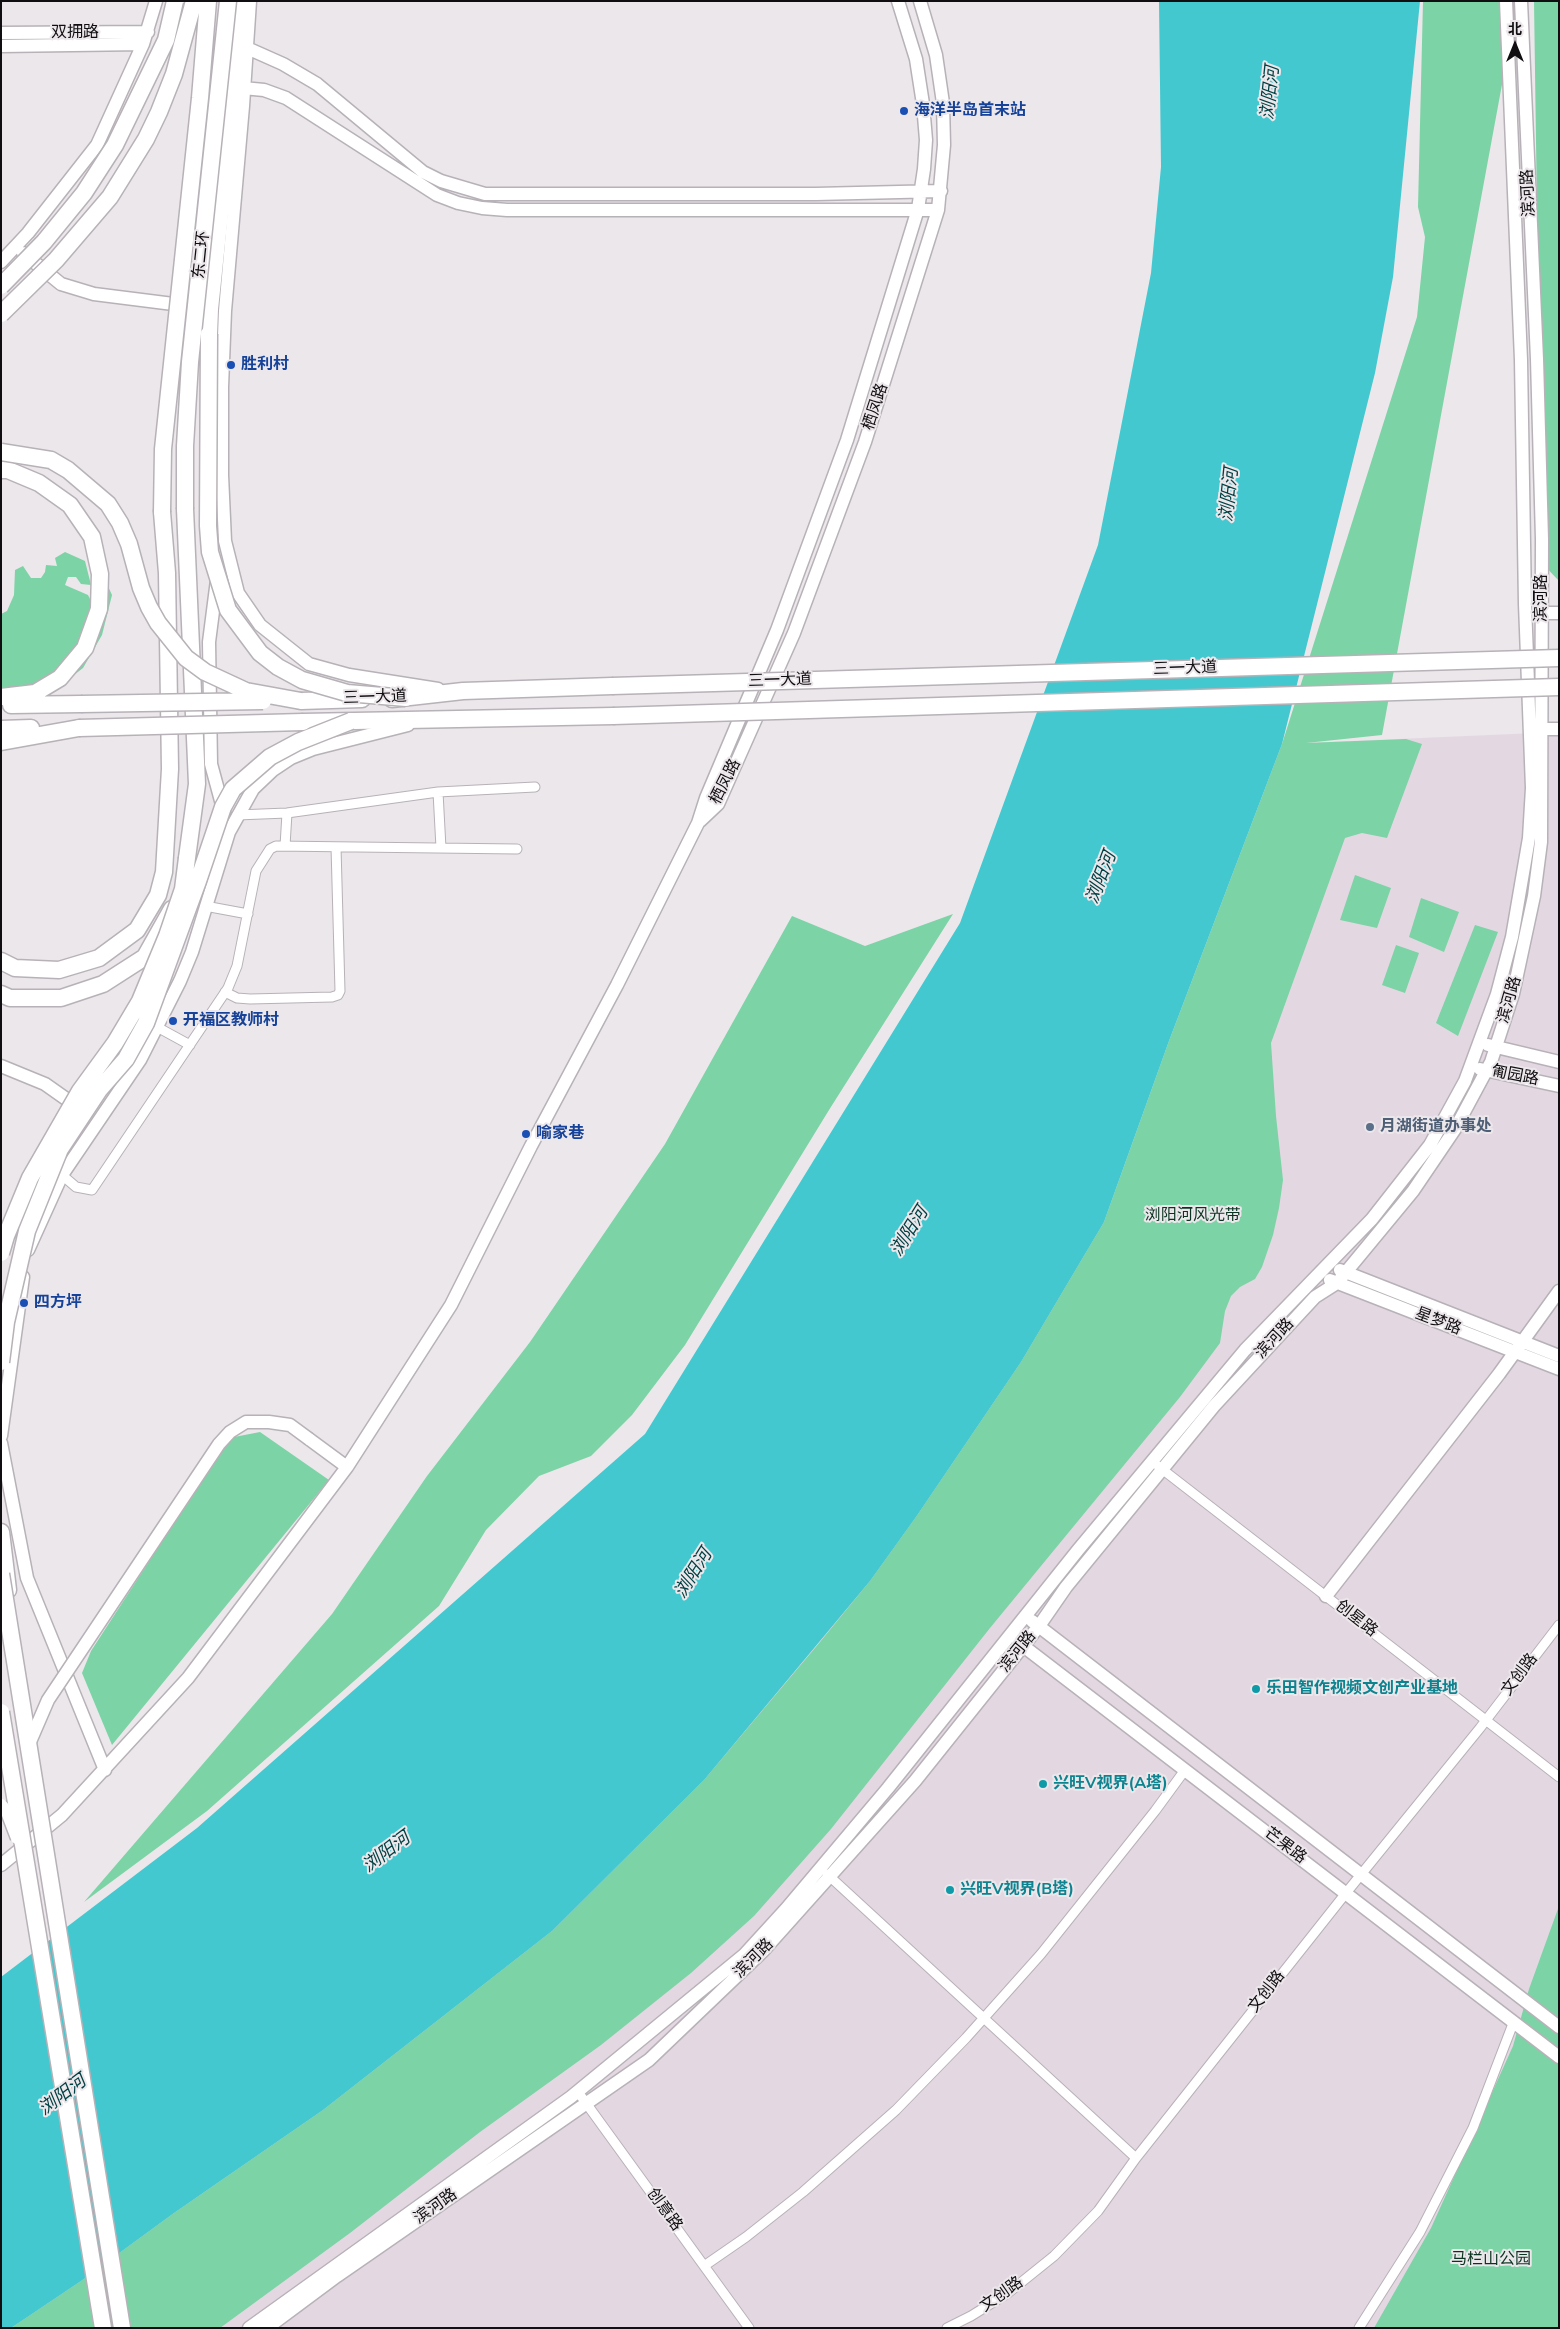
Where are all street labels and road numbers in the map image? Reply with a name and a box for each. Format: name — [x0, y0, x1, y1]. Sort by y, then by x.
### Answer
street label: 双拥路 — [51, 23, 99, 43]
street label: 滨河路 — [1518, 169, 1540, 217]
street label: 东二环 — [190, 230, 214, 280]
street label: 栖凤路 — [859, 381, 893, 433]
street label: 滨河路 — [1532, 574, 1552, 622]
street label: 三一大道 — [1153, 658, 1217, 680]
street label: 三一大道 — [748, 670, 812, 692]
street label: 三一大道 — [343, 687, 407, 709]
street label: 栖凤路 — [707, 756, 745, 808]
street label: 滨河路 — [1494, 974, 1526, 1026]
street label: 匍园路 — [1490, 1062, 1540, 1090]
street label: 星梦路 — [1412, 1304, 1464, 1340]
street label: 滨河路 — [1252, 1315, 1298, 1363]
street label: 创星路 — [1331, 1597, 1381, 1641]
street label: 滨河路 — [995, 1627, 1041, 1677]
street label: 文创路 — [1498, 1650, 1542, 1700]
street label: 芒果路 — [1260, 1824, 1310, 1868]
street label: 滨河路 — [730, 1935, 778, 1983]
street label: 文创路 — [1245, 1967, 1289, 2017]
street label: 滨河路 — [411, 2185, 461, 2229]
street label: 创意路 — [642, 2185, 686, 2235]
street label: 文创路 — [977, 2273, 1027, 2317]

